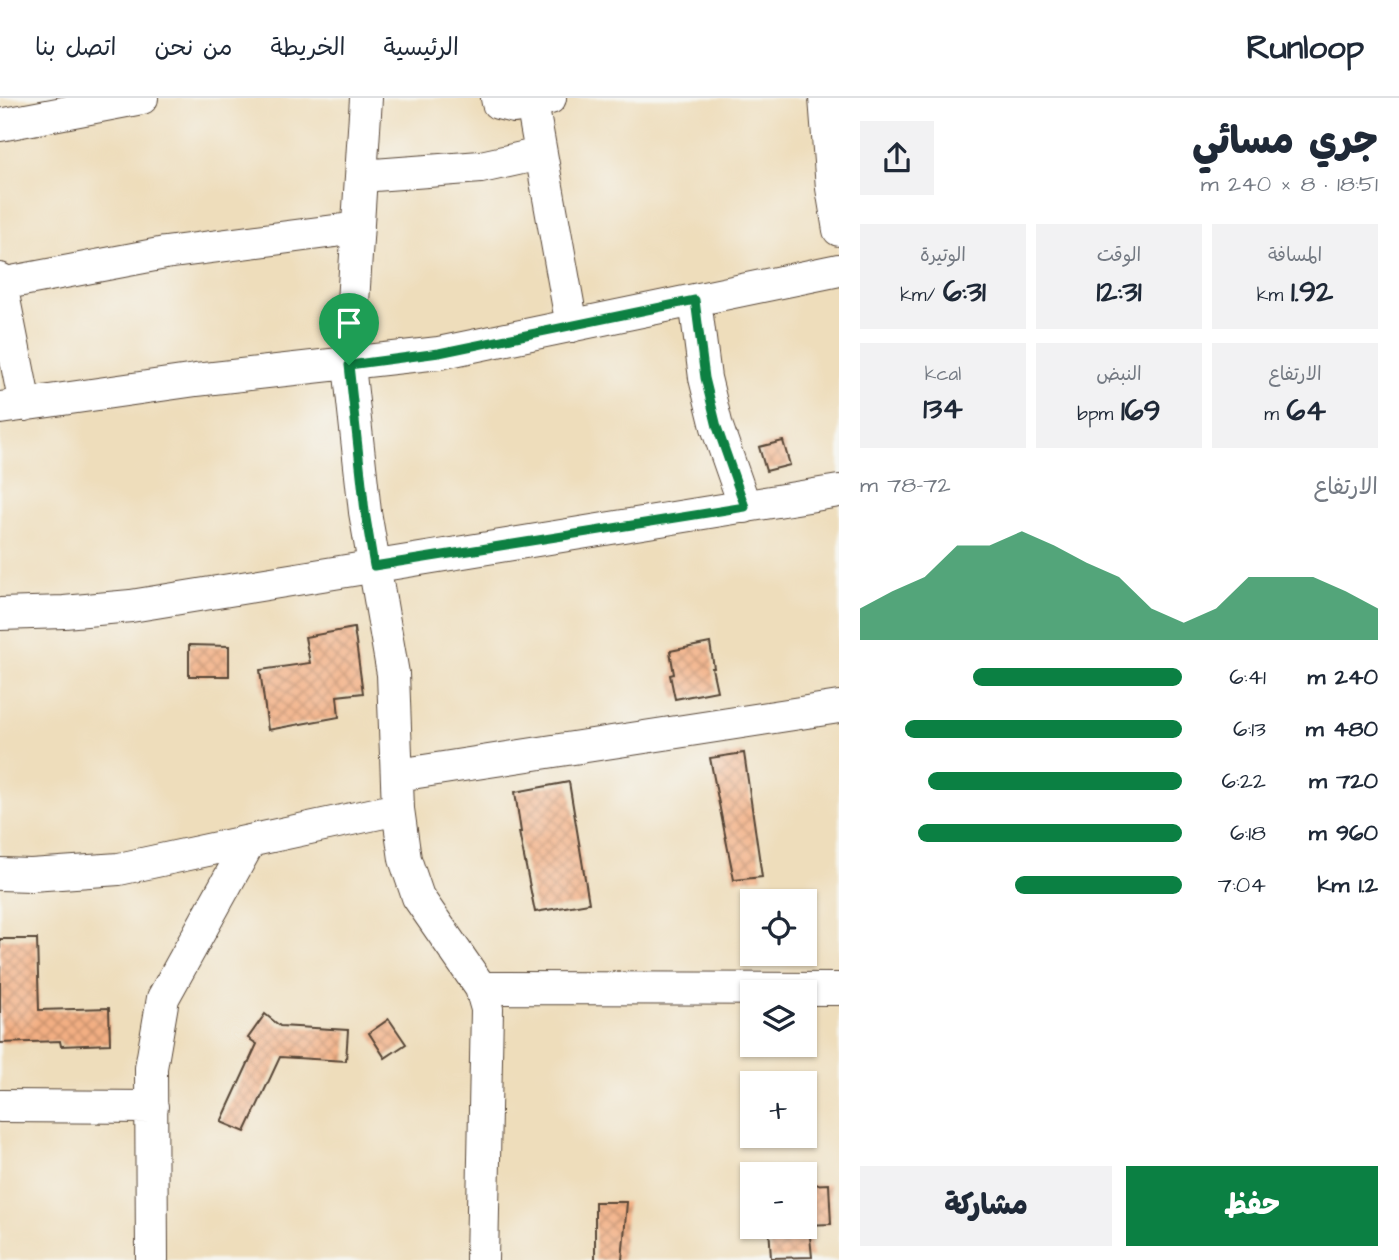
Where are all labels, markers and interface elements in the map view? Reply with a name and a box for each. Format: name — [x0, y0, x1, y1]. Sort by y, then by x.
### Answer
text: Runloop — [1247, 25, 1364, 71]
text: اتصل بنا — [35, 31, 116, 65]
text: من نحن — [154, 31, 233, 65]
text: الخريطة — [271, 31, 345, 65]
text: الرئيسية — [383, 31, 459, 65]
text: جري مسائي — [1192, 116, 1378, 168]
button: share — [860, 121, 934, 195]
text: 18:51 · 8 × 240 m — [1201, 168, 1378, 200]
text: الوتيرة — [920, 242, 966, 269]
text: الوقت — [1097, 242, 1141, 269]
text: المسافة — [1268, 242, 1322, 269]
text: 6:31 — [943, 271, 986, 313]
text: 12:31 — [1096, 271, 1142, 313]
text: 1.92 — [1291, 271, 1333, 313]
text: /km — [900, 282, 943, 309]
text: km — [1257, 282, 1291, 309]
pin — [319, 293, 379, 365]
icon: arrive — [330, 304, 368, 342]
text: kcal — [925, 361, 961, 388]
text: النبض — [1096, 361, 1142, 388]
text: الارتفاع — [1268, 361, 1322, 388]
text: 134 — [923, 388, 963, 430]
text: 169 — [1121, 390, 1161, 432]
text: 64 — [1287, 390, 1326, 432]
text: bpm — [1077, 401, 1121, 428]
text: m — [1264, 401, 1287, 428]
text: 72–78 m — [860, 469, 951, 501]
text: الارتفاع — [1314, 471, 1378, 503]
text: 6:41 — [1229, 661, 1266, 693]
text: 240 m — [1308, 661, 1378, 693]
text: 6:13 — [1233, 713, 1266, 745]
text: 480 m — [1306, 713, 1378, 745]
text: 6:22 — [1221, 765, 1266, 797]
text: 720 m — [1309, 765, 1378, 797]
text: 6:18 — [1230, 817, 1266, 849]
text: 960 m — [1309, 817, 1378, 849]
text: 7:04 — [1218, 869, 1266, 901]
text: 1.2 km — [1317, 869, 1378, 901]
map controls — [740, 889, 817, 1239]
button: locate — [740, 889, 817, 966]
button: layers — [740, 980, 817, 1057]
button: + — [740, 1071, 817, 1148]
button: − — [740, 1162, 817, 1239]
button: مشاركة — [860, 1166, 1112, 1246]
button: حفظ — [1126, 1166, 1378, 1246]

